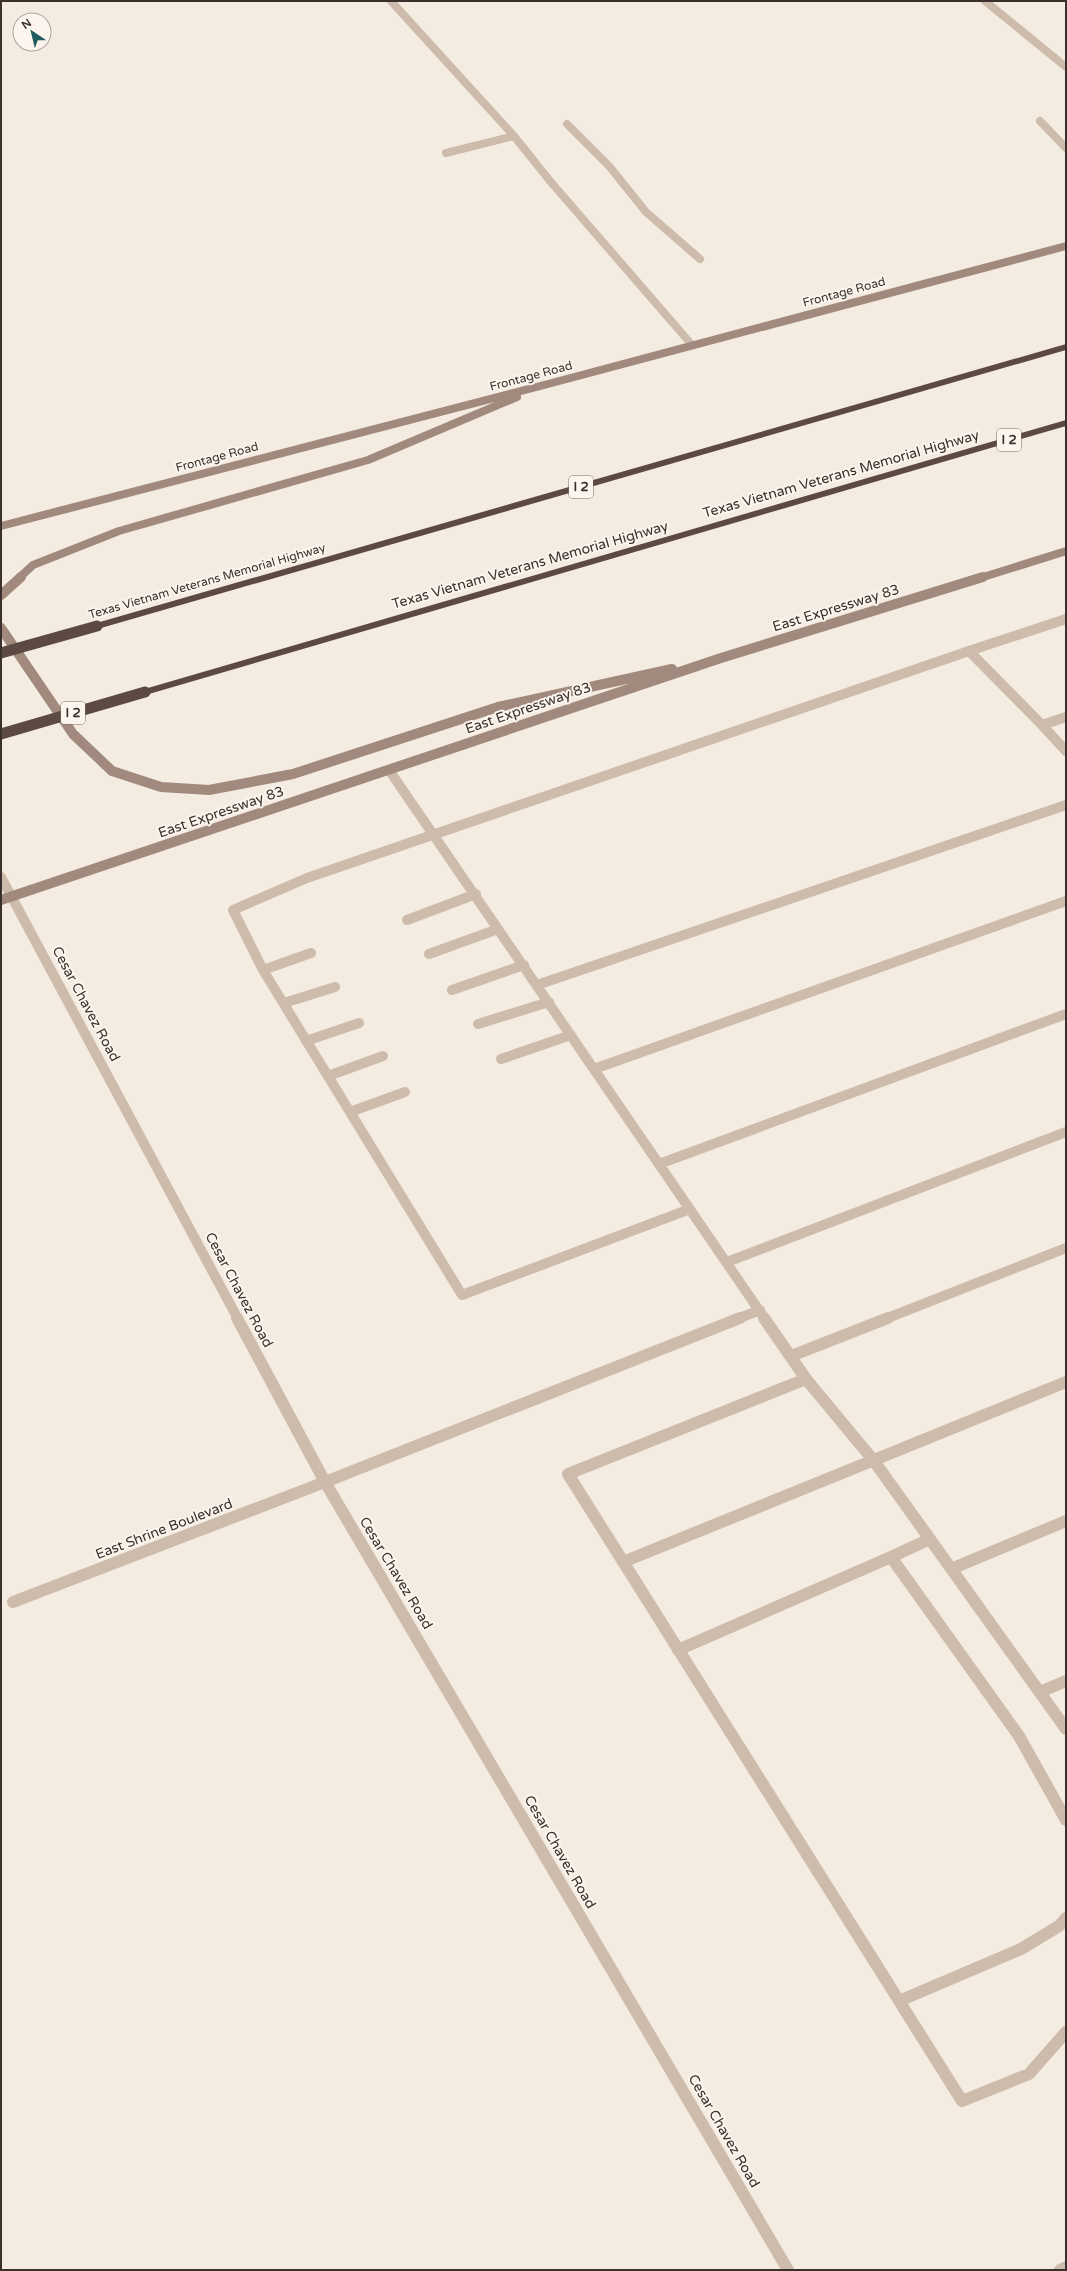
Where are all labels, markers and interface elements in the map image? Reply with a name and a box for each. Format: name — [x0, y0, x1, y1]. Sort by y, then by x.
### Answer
north arrow — [12, 12, 52, 52]
text: N — [19, 16, 34, 32]
street label: Frontage Road — [801, 274, 887, 310]
street label: Frontage Road — [488, 358, 574, 394]
street label: Texas Vietnam Veterans Memorial Highway — [701, 426, 982, 522]
road number: I 2 — [997, 429, 1021, 451]
street label: Frontage Road — [174, 439, 260, 475]
road number: I 2 — [569, 476, 593, 498]
street label: Texas Vietnam Veterans Memorial Highway — [390, 517, 671, 613]
street label: Texas Vietnam Veterans Memorial Highway — [87, 540, 327, 622]
street label: East Expressway 83 — [771, 581, 901, 635]
street label: East Expressway 83 — [463, 679, 593, 737]
road number: I 2 — [61, 702, 85, 724]
street label: East Expressway 83 — [156, 783, 286, 841]
street label: Cesar Chavez Road — [48, 943, 124, 1065]
street label: Cesar Chavez Road — [201, 1229, 277, 1351]
street label: East Shrine Boulevard — [93, 1495, 235, 1563]
street label: Cesar Chavez Road — [356, 1514, 436, 1632]
street label: Cesar Chavez Road — [521, 1792, 599, 1912]
street label: Cesar Chavez Road — [685, 2071, 763, 2191]

